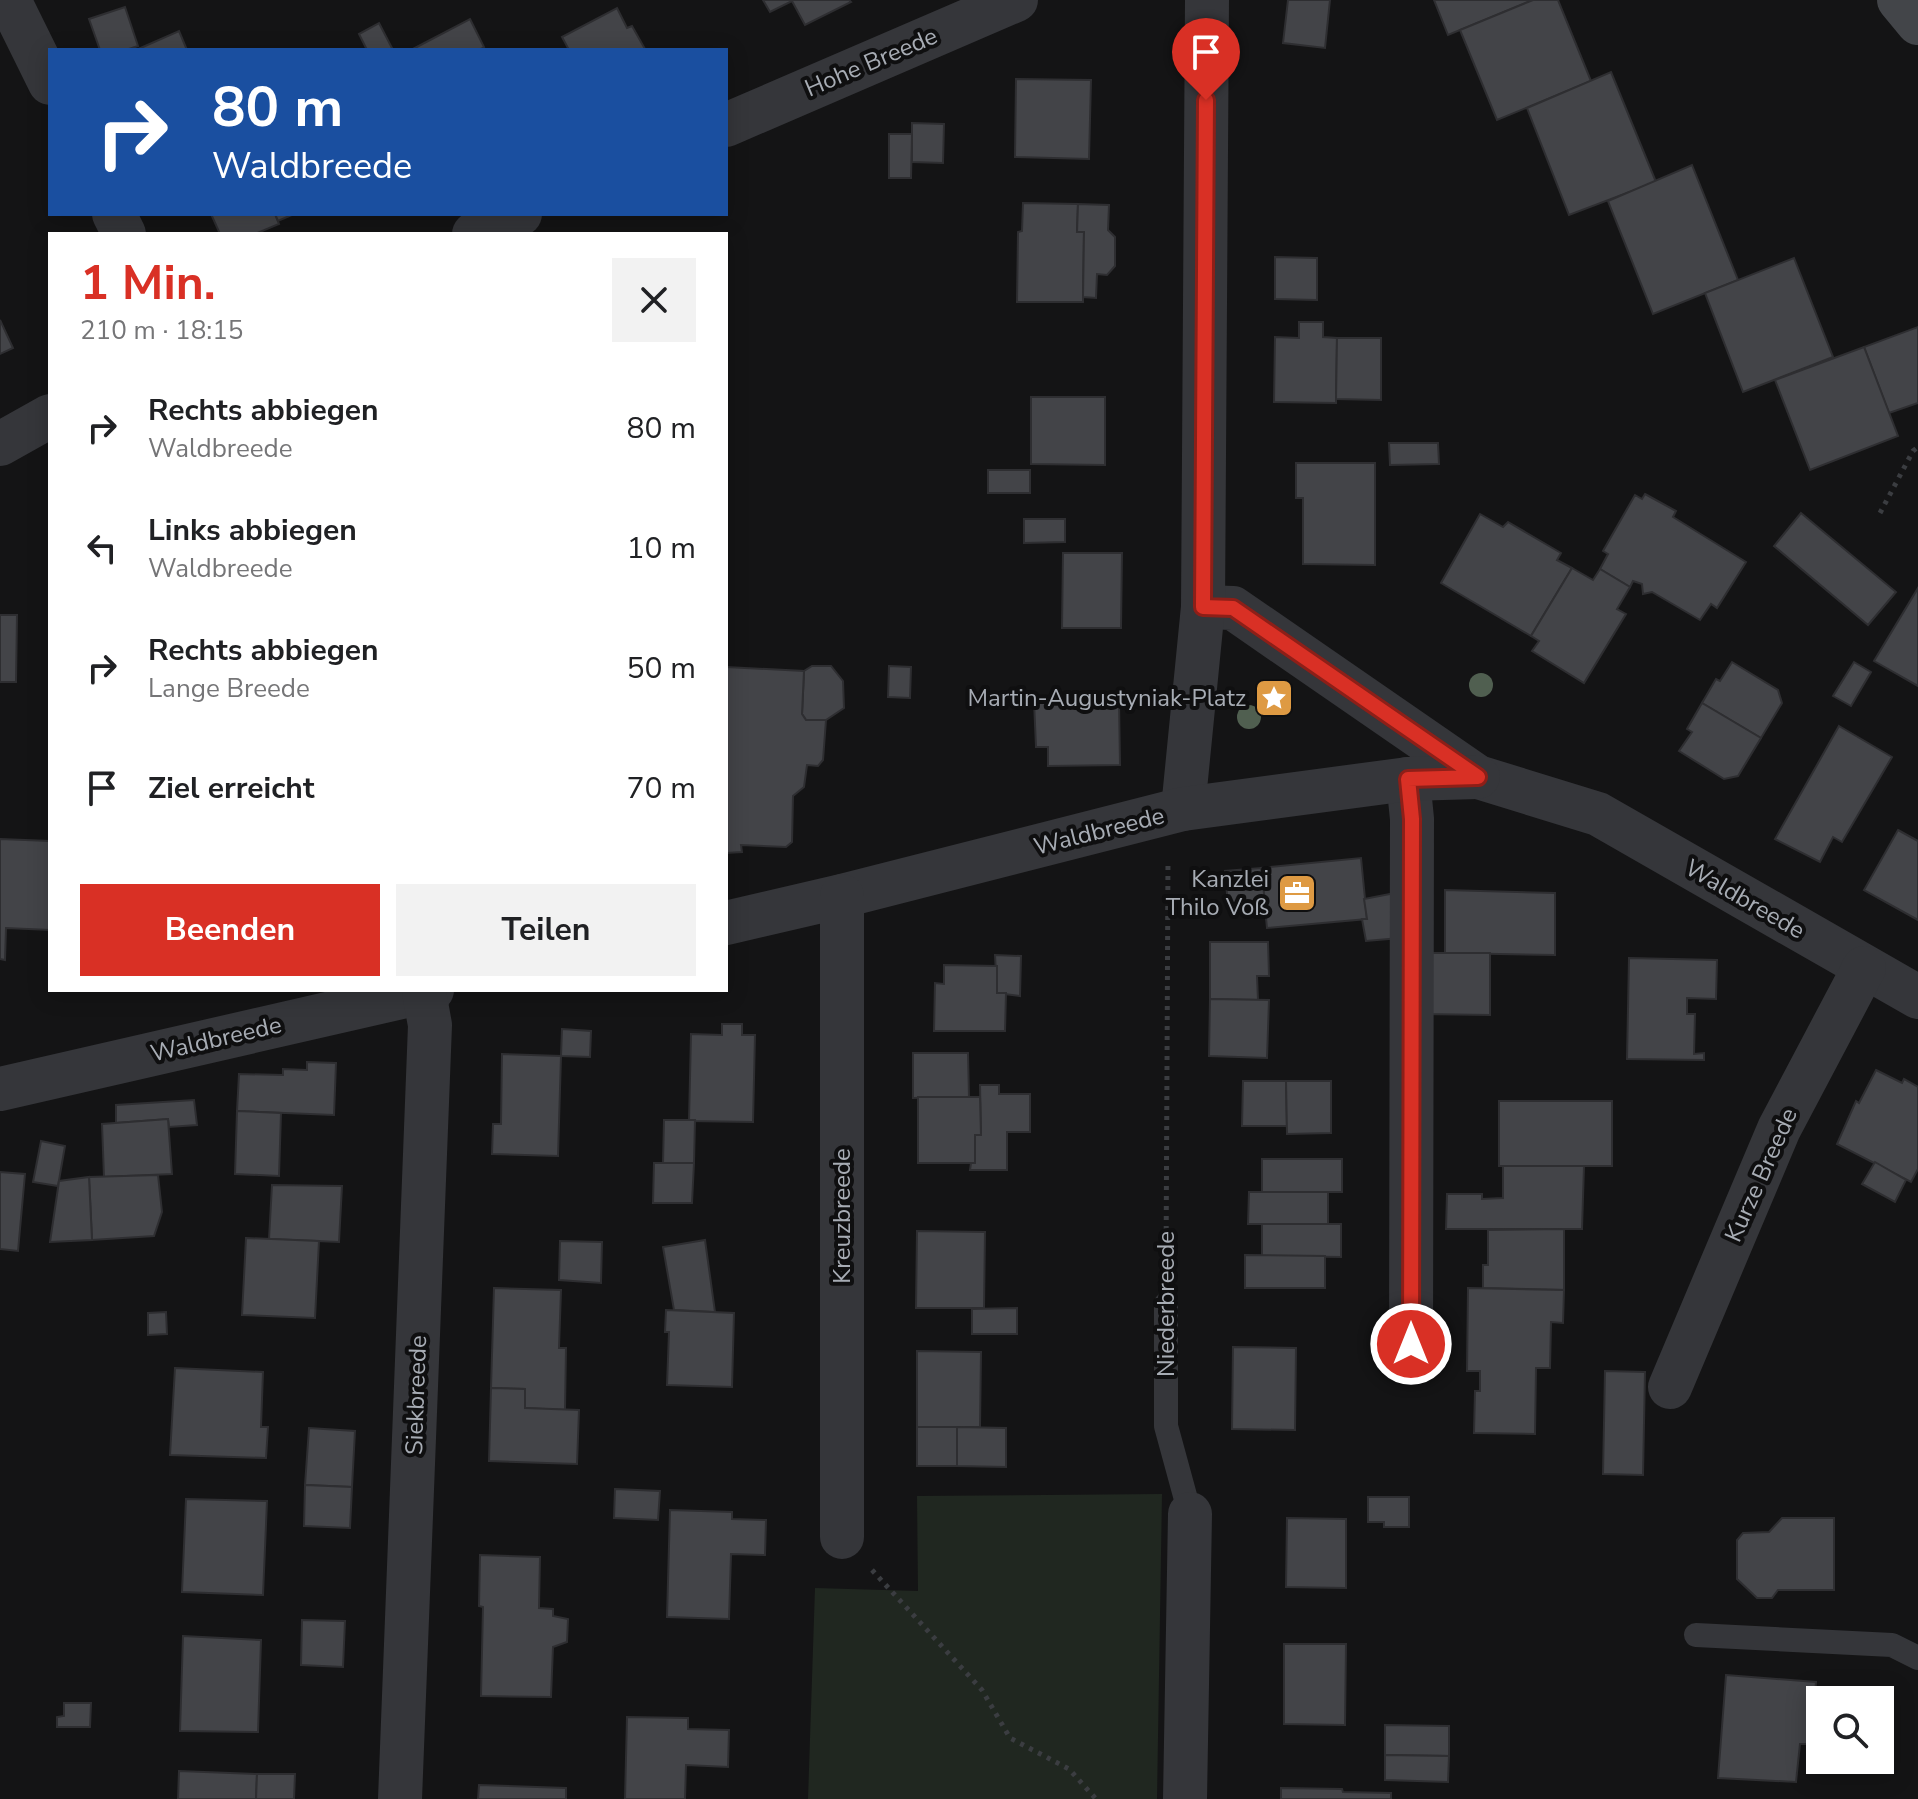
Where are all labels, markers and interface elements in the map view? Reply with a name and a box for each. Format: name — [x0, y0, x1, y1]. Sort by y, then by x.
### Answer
pin — [1172, 18, 1240, 100]
street label: Hohe Breede — [800, 20, 942, 104]
icon: arrive — [1184, 30, 1228, 74]
text: 80 m — [212, 69, 343, 146]
icon: right — [80, 80, 184, 184]
text: Waldbreede — [212, 142, 412, 191]
text: 1 Min. — [80, 250, 216, 316]
button: close — [612, 258, 696, 342]
text: 210 m · 18:15 — [80, 313, 243, 348]
text: Rechts abbiegen — [148, 390, 379, 431]
icon: right — [80, 406, 124, 450]
text: 80 m — [627, 408, 696, 449]
text: Waldbreede — [148, 431, 293, 466]
text: Links abbiegen — [148, 510, 357, 551]
icon: left — [80, 526, 124, 570]
text: 10 m — [627, 528, 696, 569]
text: Waldbreede — [148, 551, 293, 586]
text: Rechts abbiegen — [148, 630, 379, 671]
icon: right — [80, 646, 124, 690]
text: 50 m — [627, 648, 696, 689]
text: Lange Breede — [148, 671, 310, 706]
place icon: Martin-Augustyniak-Platz — [1253, 677, 1295, 719]
place label: Martin-Augustyniak-Platz — [967, 682, 1246, 714]
icon: arrive — [80, 766, 124, 810]
text: Ziel erreicht — [148, 768, 314, 809]
text: 70 m — [627, 768, 696, 809]
street label: Waldbreede — [1030, 799, 1168, 863]
street label: Waldbreede — [1679, 852, 1811, 946]
place label: Kanzlei Thilo Voß — [1166, 863, 1269, 923]
office icon: Kanzlei Thilo Voß — [1276, 872, 1318, 914]
button: Beenden — [80, 884, 380, 976]
button: Teilen — [396, 884, 696, 976]
street label: Waldbreede — [147, 1008, 285, 1070]
street label: Kurze Breede — [1717, 1103, 1805, 1247]
street label: Kreuzbreede — [826, 1148, 858, 1284]
street label: Niederbreede — [1150, 1231, 1182, 1377]
position arrow — [1369, 1302, 1453, 1386]
street label: Siekbreede — [398, 1335, 434, 1455]
map controls — [1806, 1686, 1894, 1774]
button: search — [1806, 1686, 1894, 1774]

